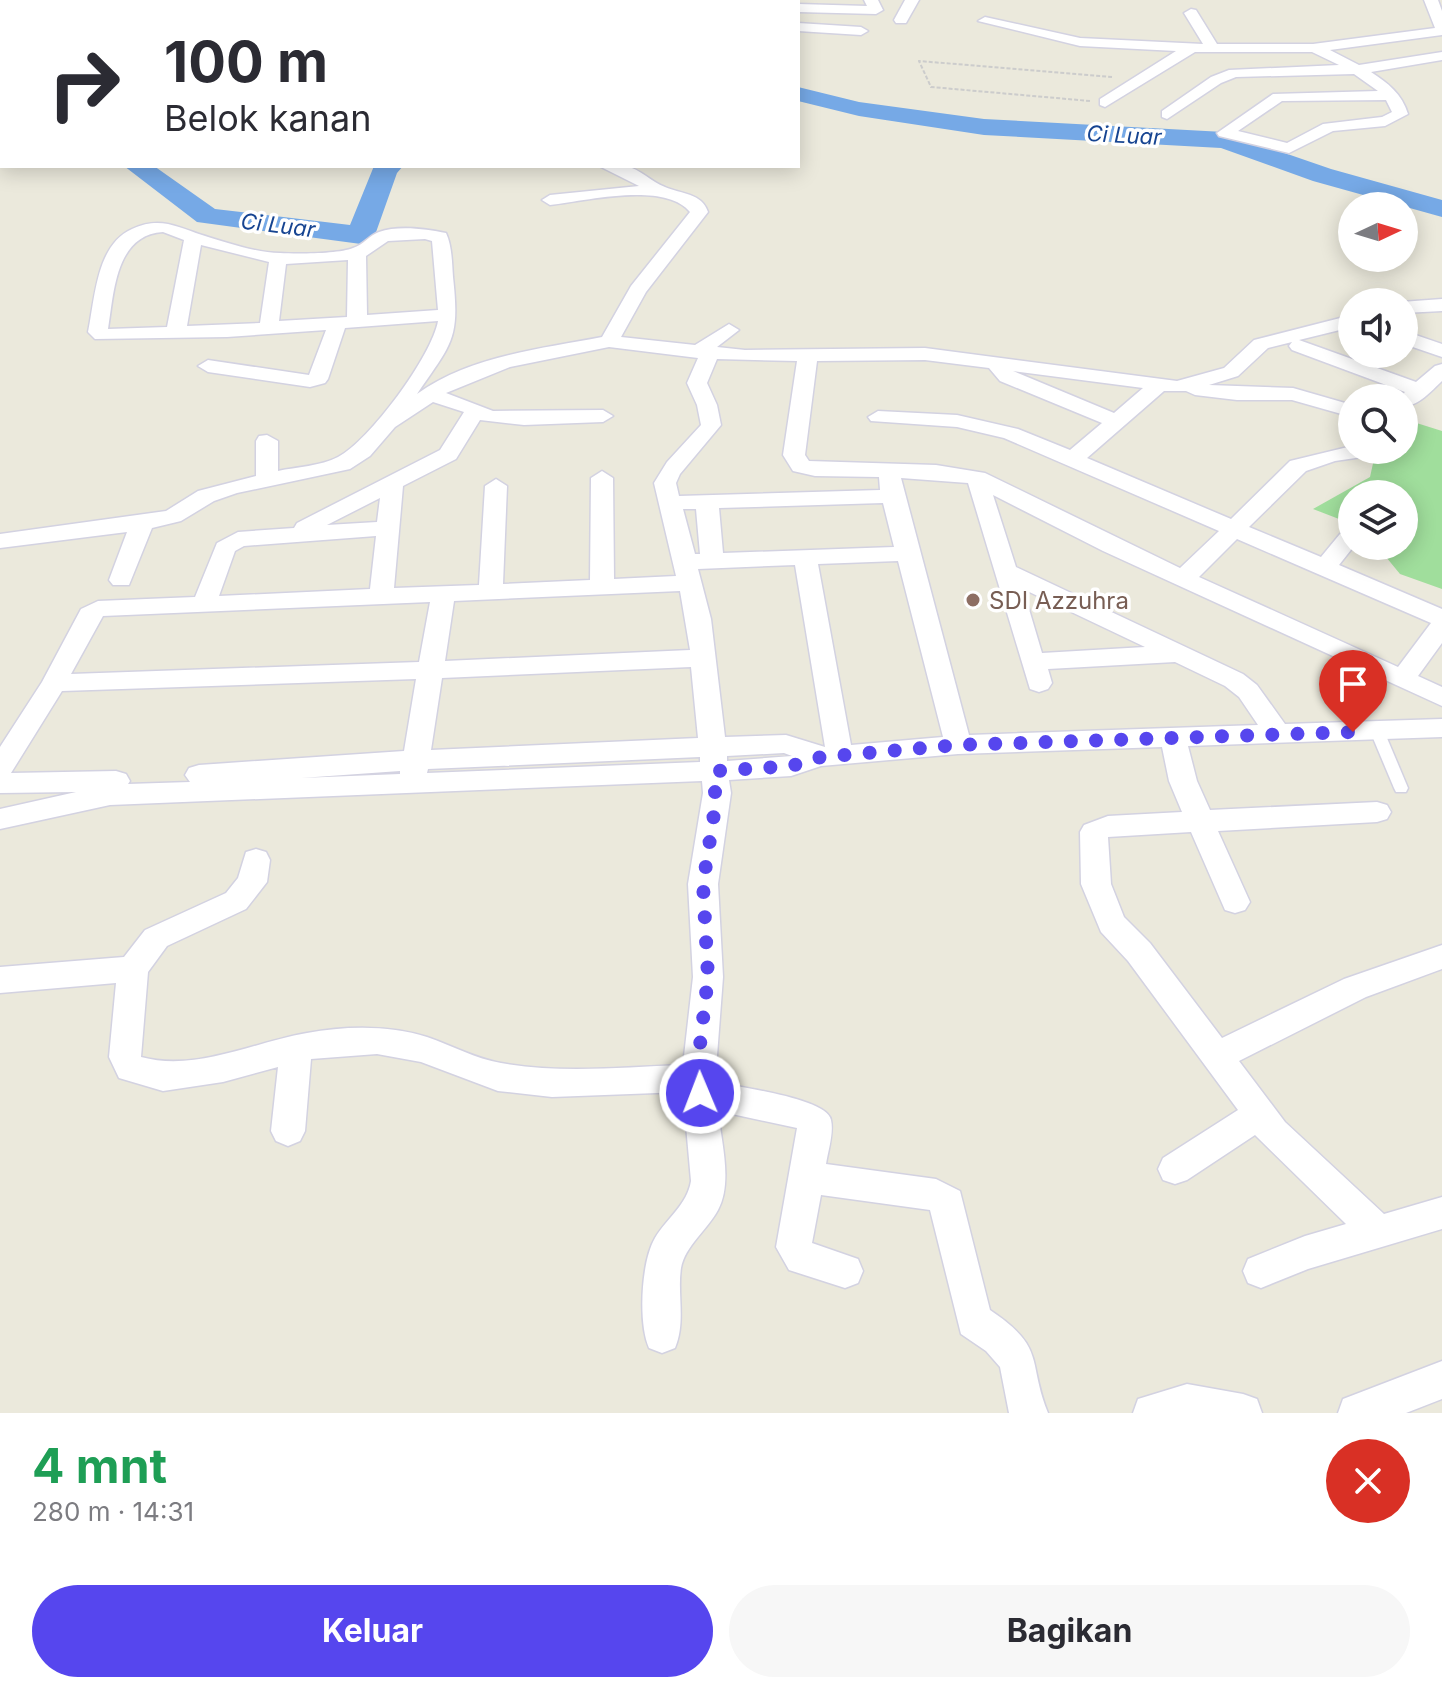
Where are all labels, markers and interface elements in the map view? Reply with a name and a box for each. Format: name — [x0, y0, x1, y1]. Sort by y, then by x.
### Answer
text: 100 m — [164, 28, 328, 96]
icon: right — [32, 32, 136, 136]
text: Belok kanan — [164, 96, 371, 140]
water label: Ci Luar — [1086, 120, 1163, 150]
north arrow — [1338, 192, 1418, 272]
map controls — [1338, 192, 1418, 560]
water label: Ci Luar — [239, 208, 317, 243]
button: sound — [1338, 288, 1418, 368]
button: search — [1338, 384, 1418, 464]
button: layers — [1338, 480, 1418, 560]
place label: SDI Azzuhra — [989, 586, 1129, 615]
marker: SDI Azzuhra — [964, 591, 982, 609]
pin — [1319, 650, 1387, 732]
icon: arrive — [1331, 662, 1375, 706]
position arrow — [658, 1051, 742, 1135]
text: 4 mnt — [32, 1436, 167, 1495]
button: close — [1326, 1439, 1410, 1523]
text: 280 m · 14:31 — [32, 1496, 194, 1527]
button: Keluar — [32, 1585, 713, 1677]
button: Bagikan — [729, 1585, 1410, 1677]

